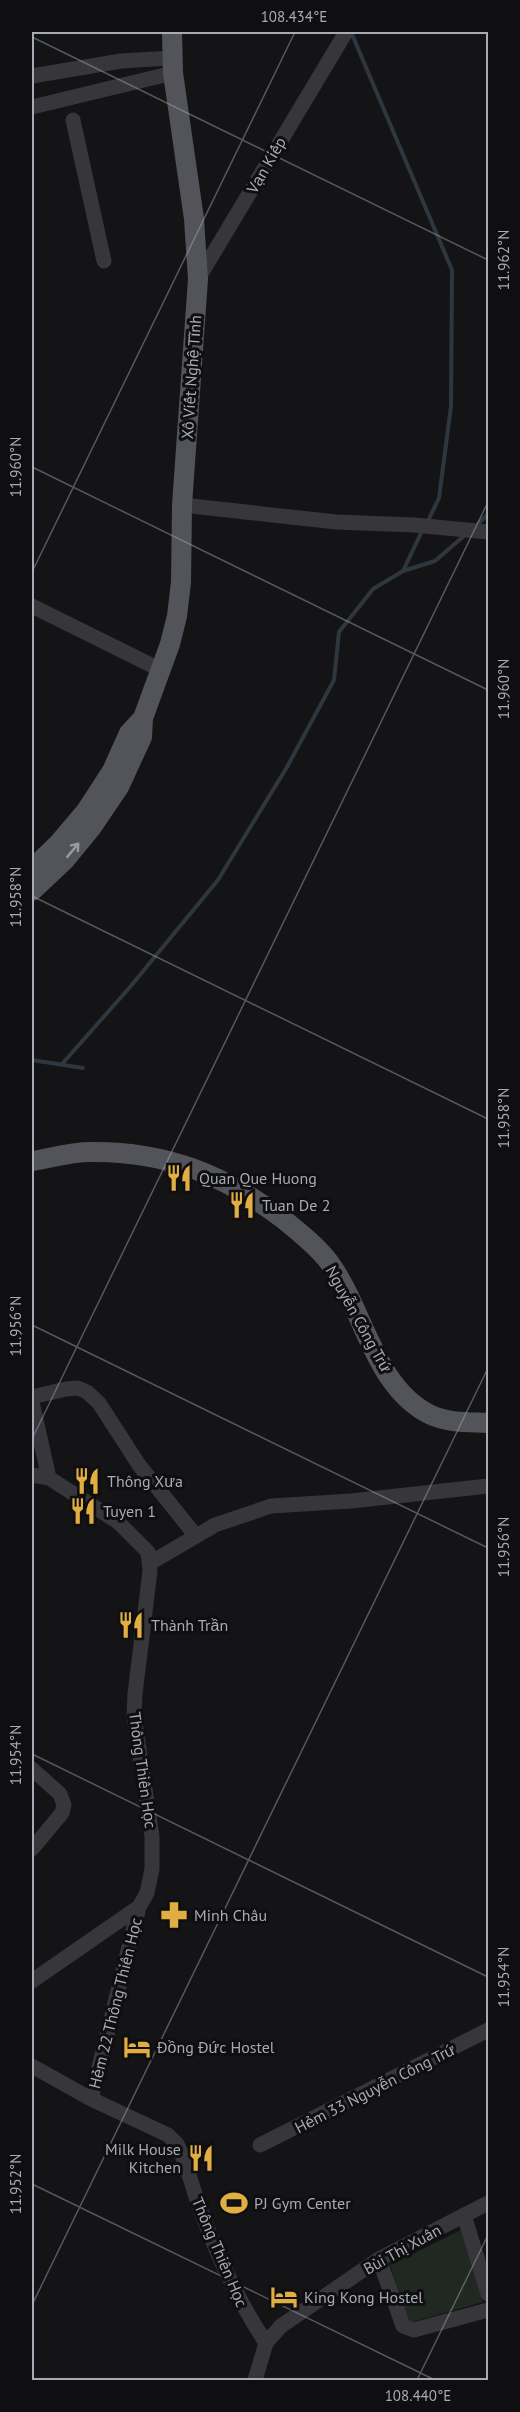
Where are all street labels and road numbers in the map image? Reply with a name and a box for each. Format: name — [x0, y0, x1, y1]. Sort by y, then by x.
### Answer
street label: Vạn Kiếp — [241, 133, 290, 198]
street label: Xô Viết Nghệ Tĩnh — [177, 314, 205, 440]
street label: Nguyễn Công Trứ — [321, 1262, 397, 1376]
street label: Thông Thiên Học — [125, 1711, 161, 1829]
street label: Hẻm 22 Thông Thiên Học — [84, 1915, 146, 2091]
street label: Hẻm 33 Nguyễn Công Trứ — [291, 2039, 459, 2137]
street label: Thông Thiên Học — [188, 2194, 252, 2310]
street label: Bùi Thị Xuân — [360, 2219, 444, 2279]

